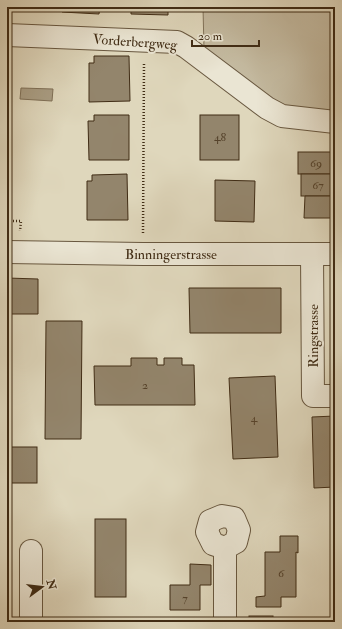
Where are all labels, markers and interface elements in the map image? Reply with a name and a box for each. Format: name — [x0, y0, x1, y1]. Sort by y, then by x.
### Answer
scale bar — [192, 22, 259, 48]
text: 20 m — [198, 29, 223, 44]
street label: Vorderbergweg — [92, 31, 179, 54]
house number: 48 — [214, 130, 226, 145]
house number: 69 — [310, 156, 322, 171]
house number: 67 — [312, 178, 324, 193]
street label: Binningerstrasse — [125, 246, 217, 263]
street label: Ringstrasse — [305, 304, 322, 368]
house number: 2 — [142, 378, 148, 393]
house number: 4 — [251, 411, 258, 426]
house number: 6 — [278, 566, 285, 581]
north arrow — [22, 567, 62, 607]
text: N — [43, 577, 59, 592]
house number: 7 — [182, 591, 188, 606]

